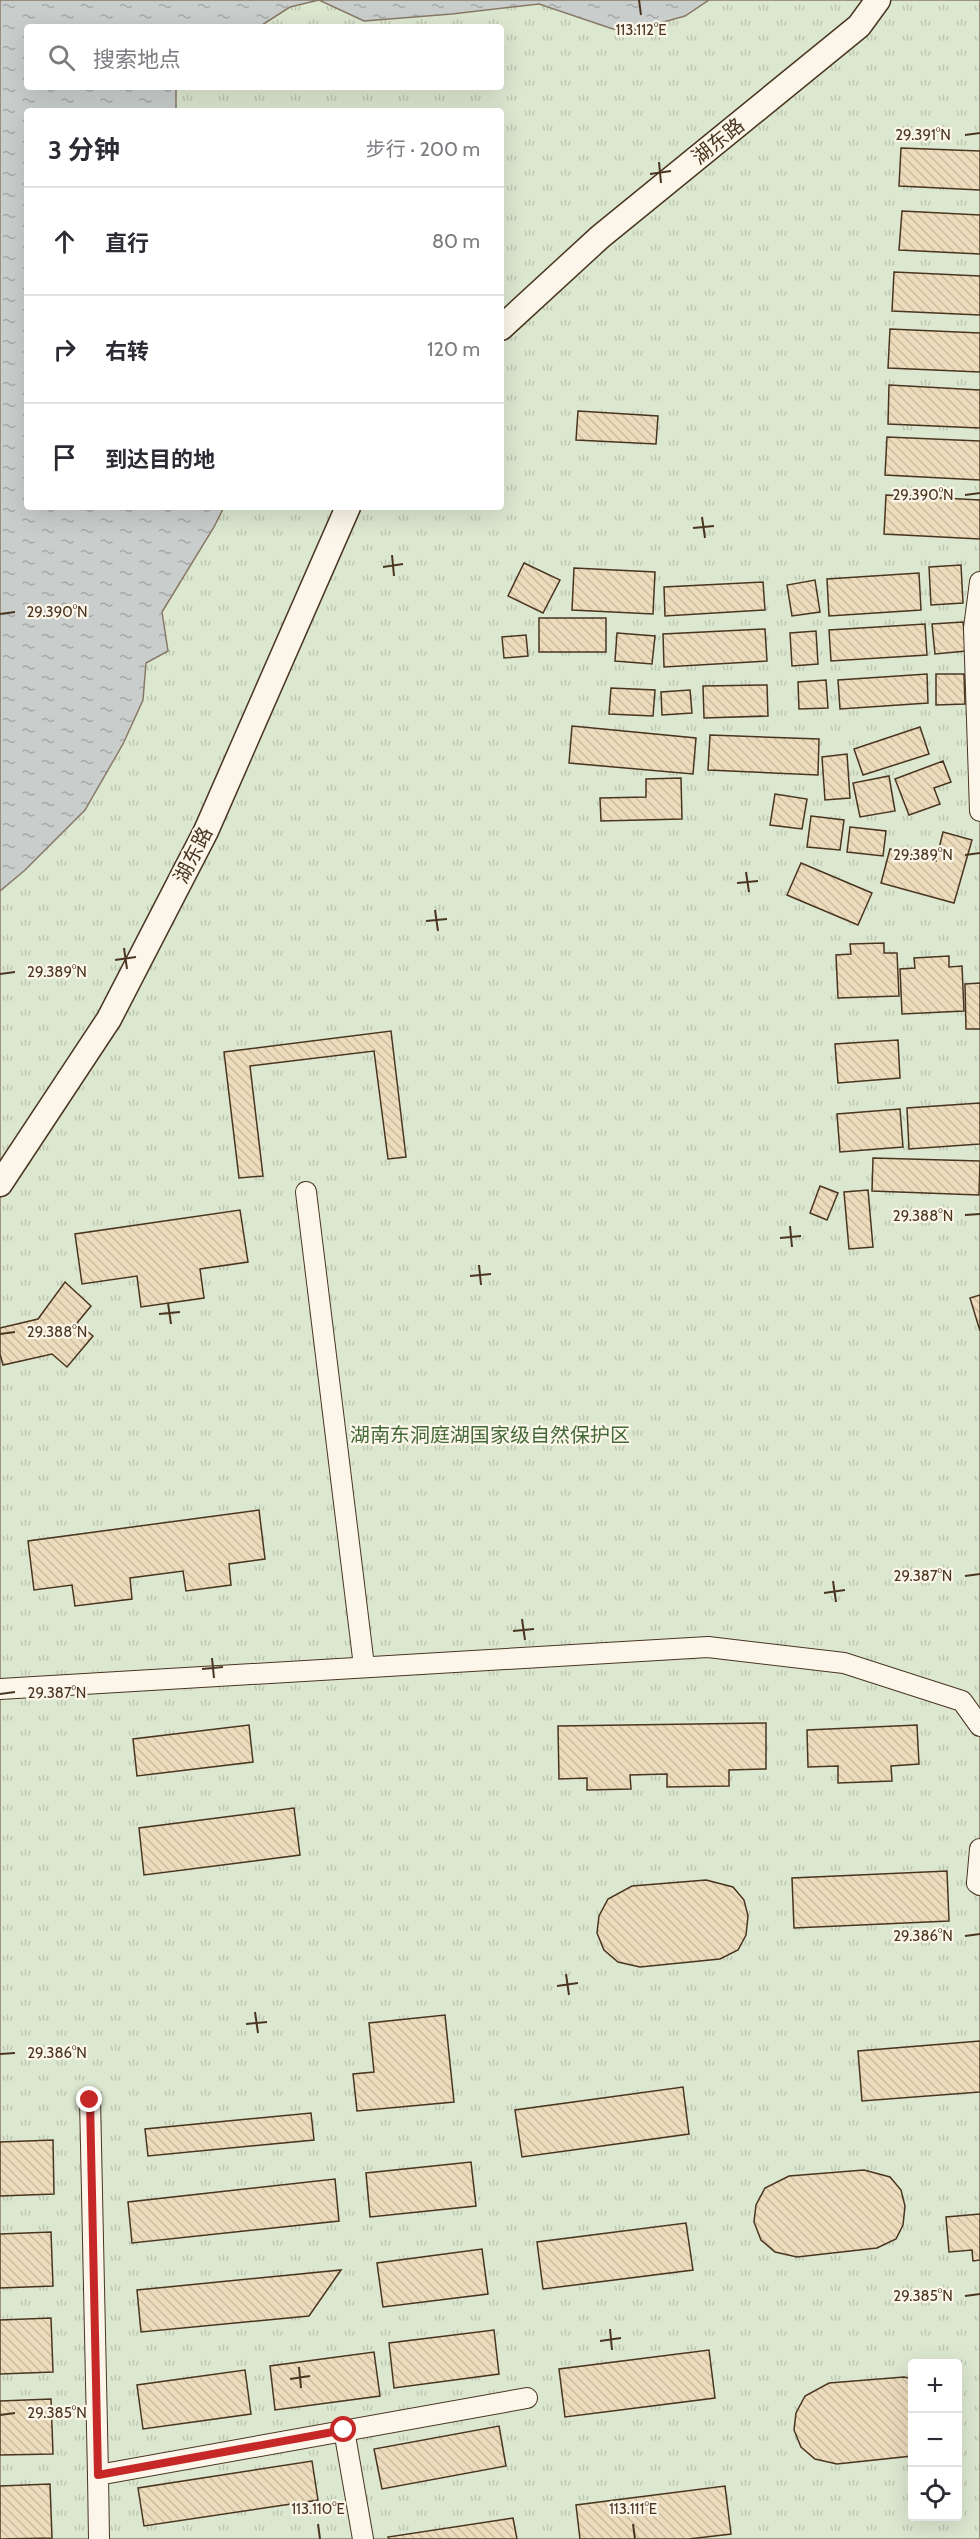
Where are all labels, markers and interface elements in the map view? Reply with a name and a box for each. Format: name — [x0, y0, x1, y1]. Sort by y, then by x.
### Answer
text: 113.112°E — [615, 21, 667, 39]
search box — [24, 24, 504, 90]
icon: search — [45, 41, 78, 74]
text: 搜索地点 — [93, 46, 181, 73]
street label: 湖东路 — [687, 113, 749, 169]
text: 29.391°N — [895, 126, 951, 144]
text: 3 分钟 — [48, 134, 120, 166]
text: 步行 · 200 m — [366, 137, 480, 161]
icon: ahead — [48, 225, 81, 258]
text: 80 m — [432, 229, 480, 253]
text: 直行 — [105, 230, 149, 257]
icon: right — [48, 333, 81, 366]
text: 120 m — [427, 337, 480, 361]
text: 右转 — [105, 338, 149, 365]
icon: arrive — [48, 441, 81, 474]
text: 到达目的地 — [105, 446, 215, 473]
text: 29.390°N — [892, 486, 954, 504]
text: 29.390°N — [26, 603, 88, 621]
street label: 湖东路 — [169, 823, 217, 887]
text: 29.389°N — [893, 846, 953, 864]
text: 29.389°N — [27, 963, 87, 981]
text: 29.388°N — [893, 1207, 953, 1225]
text: 29.388°N — [27, 1323, 87, 1341]
park label: 湖南东洞庭湖国家级自然保护区 — [350, 1423, 630, 1447]
text: 29.387°N — [894, 1567, 952, 1585]
text: 29.387°N — [28, 1684, 86, 1702]
text: 29.386°N — [893, 1927, 953, 1945]
text: 29.386°N — [27, 2044, 87, 2062]
route end — [76, 2086, 102, 2112]
text: 29.385°N — [893, 2287, 953, 2305]
map controls — [908, 2359, 962, 2521]
button: + — [908, 2359, 962, 2413]
text: 29.385°N — [27, 2404, 87, 2422]
button: − — [908, 2413, 962, 2467]
route start — [330, 2416, 356, 2442]
button: locate — [908, 2467, 962, 2521]
text: 113.110°E — [291, 2500, 345, 2518]
text: 113.111°E — [609, 2500, 657, 2518]

